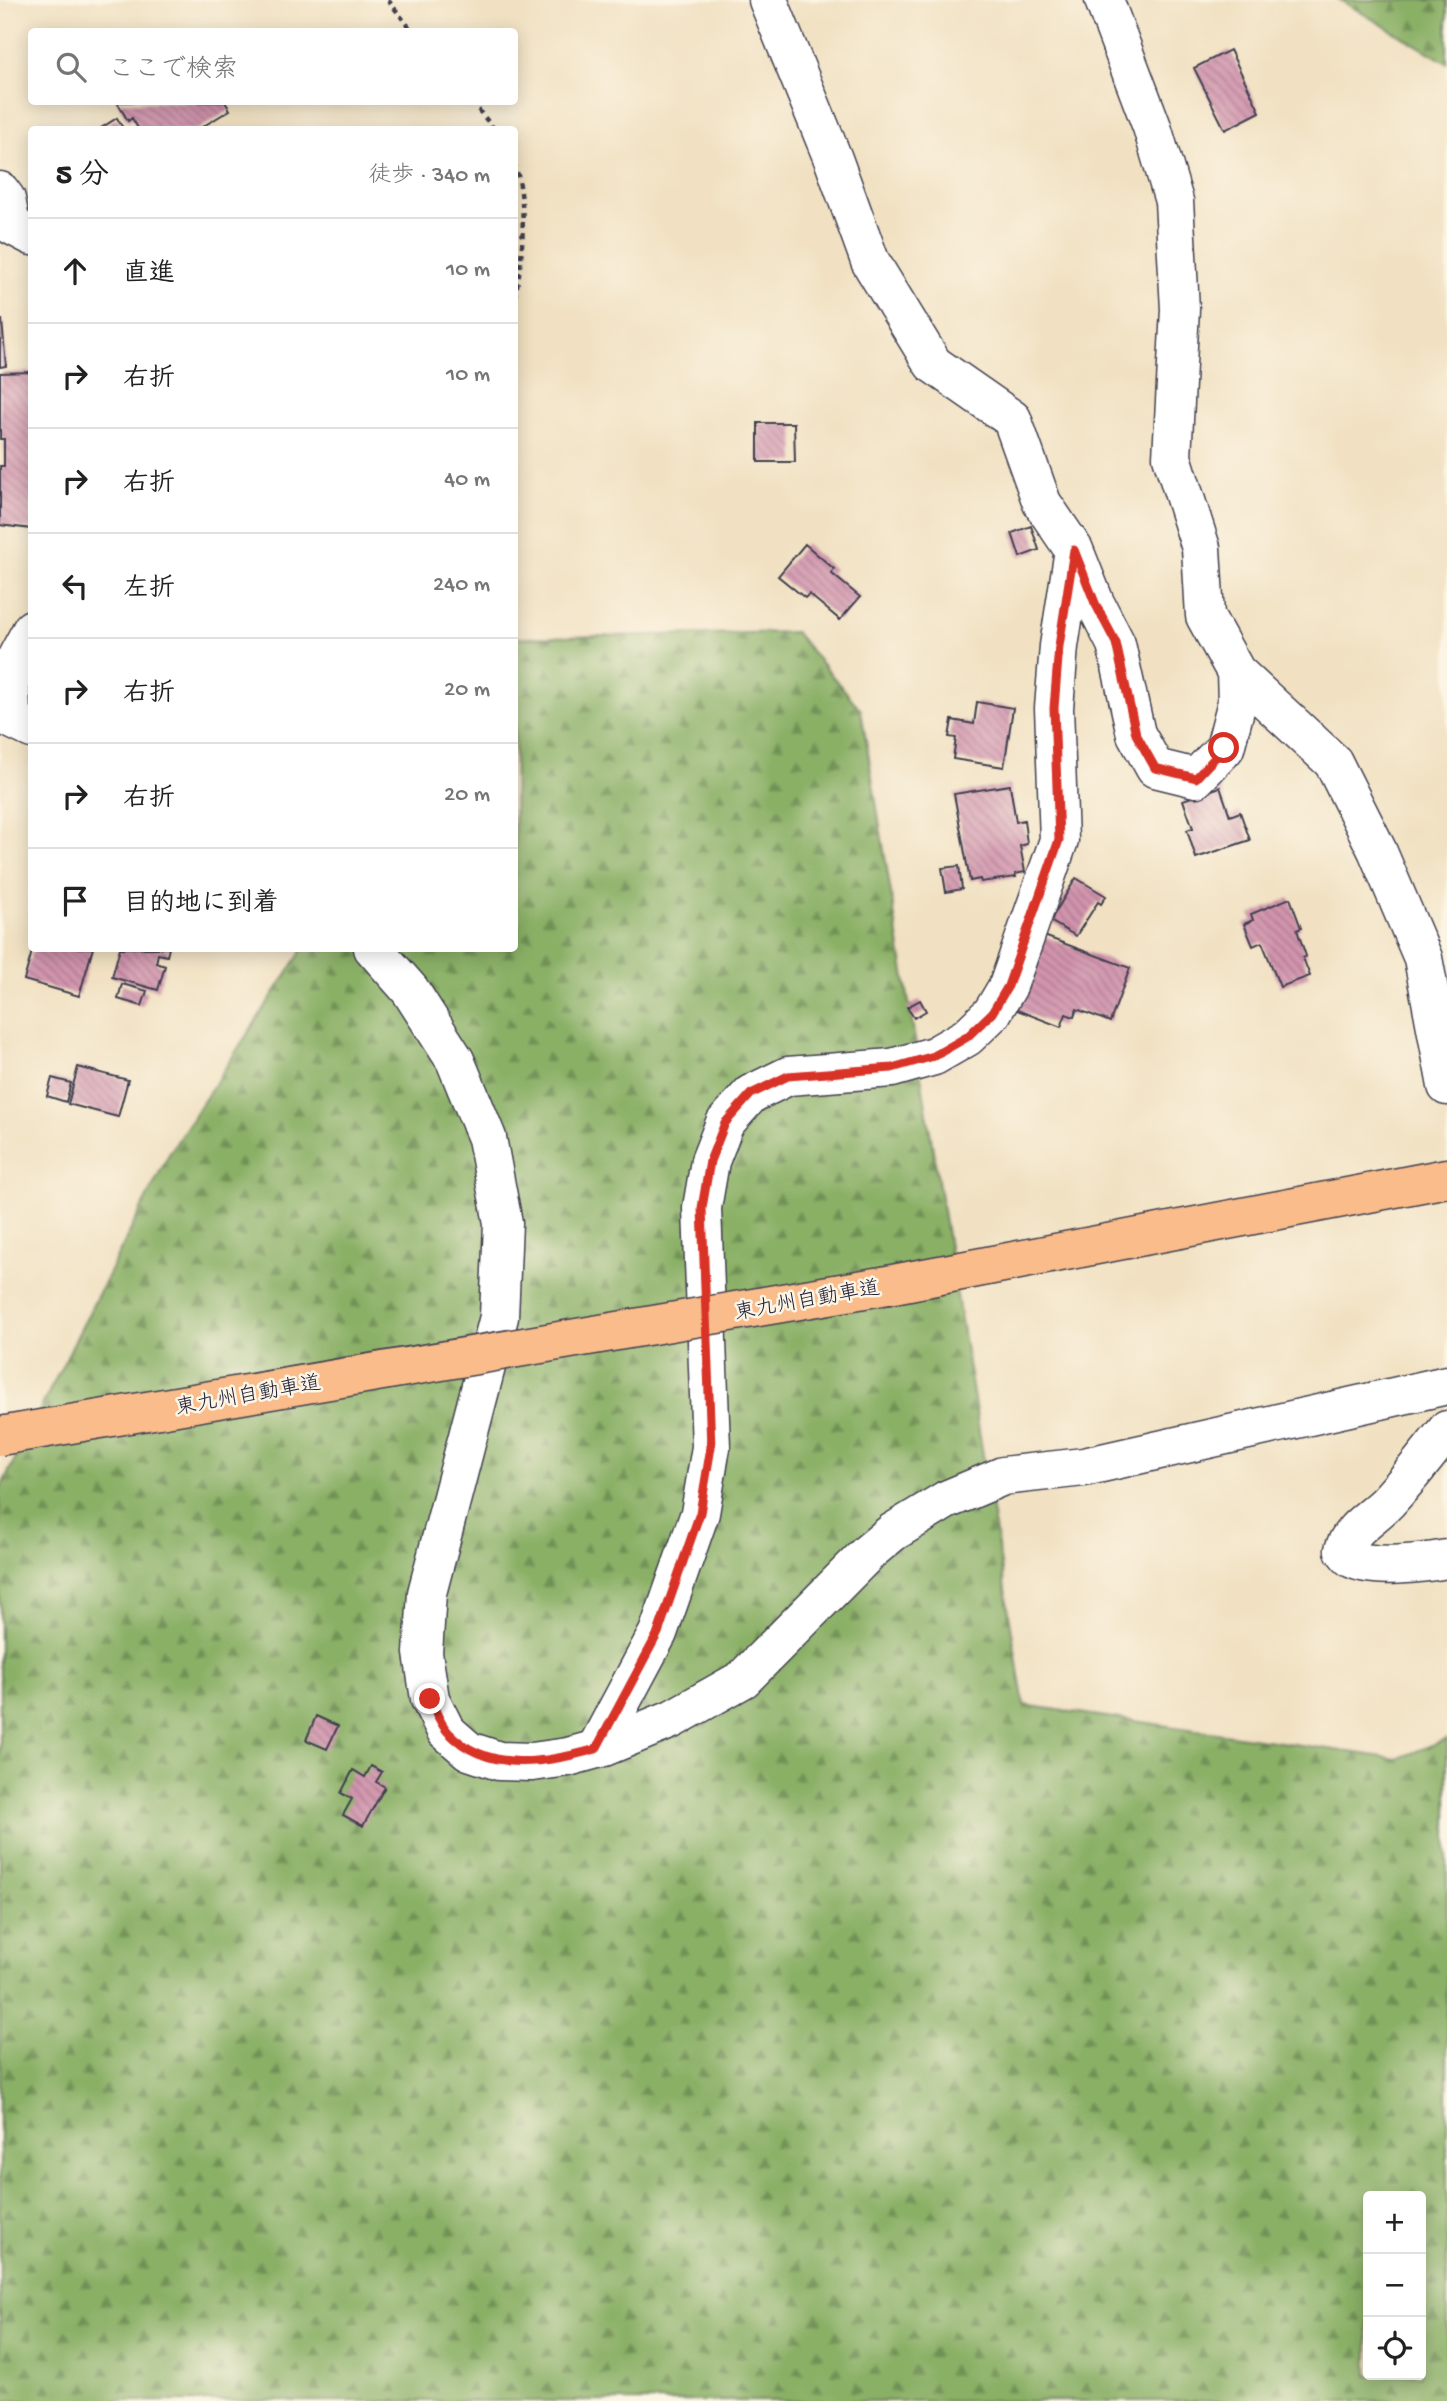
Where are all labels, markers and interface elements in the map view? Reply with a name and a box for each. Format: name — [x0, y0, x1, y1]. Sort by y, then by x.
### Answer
search box — [28, 28, 518, 105]
icon: search — [52, 48, 90, 86]
text: ここで検索 — [108, 56, 238, 87]
text: 5 分 — [56, 160, 109, 195]
text: 徒歩 · 340 m — [368, 163, 490, 190]
icon: ahead — [56, 252, 94, 290]
text: 10 m — [446, 257, 490, 284]
text: 直進 — [123, 260, 175, 291]
icon: right — [56, 357, 94, 395]
text: 10 m — [446, 362, 490, 389]
text: 右折 — [123, 365, 175, 396]
icon: right — [56, 462, 94, 500]
text: 40 m — [444, 467, 490, 494]
text: 右折 — [123, 470, 175, 501]
icon: left — [56, 567, 94, 605]
text: 240 m — [433, 572, 490, 599]
text: 左折 — [123, 575, 175, 606]
icon: right — [56, 672, 94, 710]
text: 20 m — [444, 677, 490, 704]
text: 右折 — [123, 680, 175, 711]
route start — [1208, 732, 1239, 763]
icon: right — [56, 777, 94, 815]
text: 20 m — [444, 782, 490, 809]
text: 右折 — [123, 785, 175, 816]
icon: arrive — [56, 882, 94, 920]
text: 目的地に到着 — [123, 890, 279, 921]
street label: 東九州自動車道 — [733, 1275, 882, 1328]
street label: 東九州自動車道 — [174, 1370, 323, 1423]
route end — [414, 1683, 445, 1714]
map controls — [1363, 2191, 1426, 2380]
button: + — [1363, 2191, 1426, 2254]
button: − — [1363, 2254, 1426, 2317]
button: locate — [1363, 2317, 1426, 2380]

